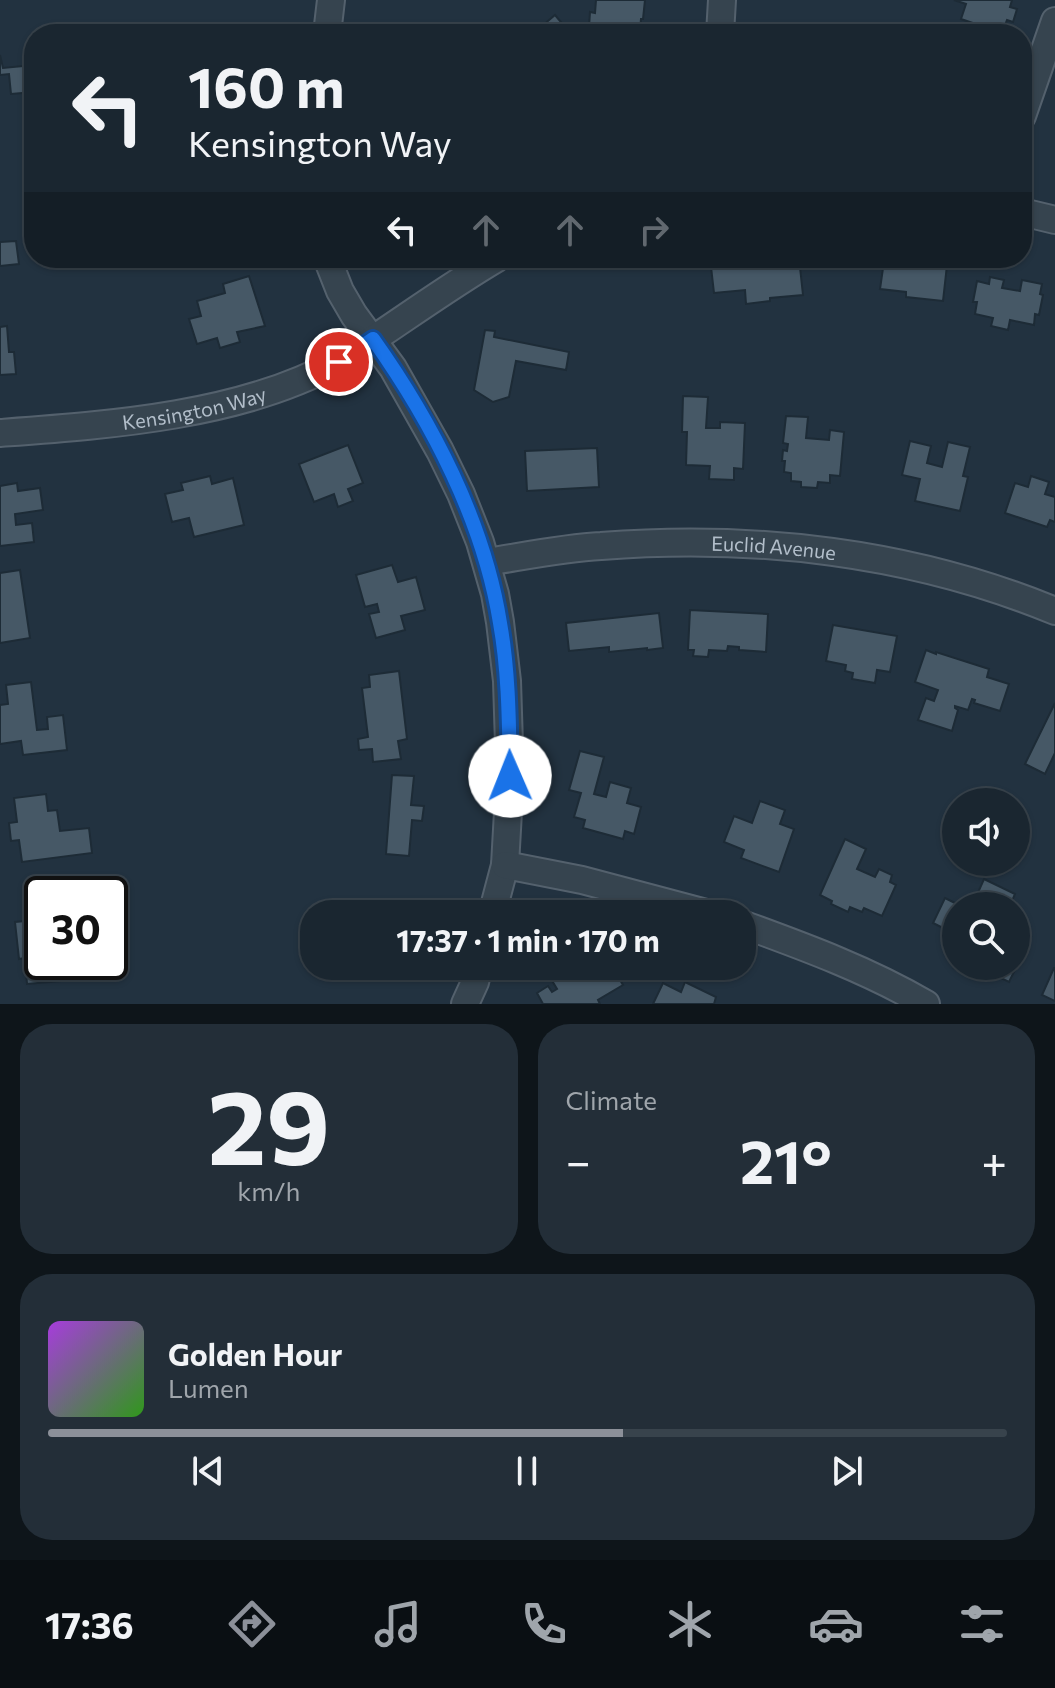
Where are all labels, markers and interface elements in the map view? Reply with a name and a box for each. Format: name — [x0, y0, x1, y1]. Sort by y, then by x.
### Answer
text: 160 m — [188, 51, 345, 120]
icon: left — [56, 56, 160, 160]
text: Kensington Way — [188, 120, 452, 164]
icon: left — [380, 208, 424, 252]
icon: ahead — [464, 208, 508, 252]
icon: ahead — [548, 208, 592, 252]
icon: right — [632, 208, 676, 252]
pin — [305, 328, 373, 396]
icon: arrive — [317, 340, 361, 384]
street label: Kensington Way — [121, 381, 269, 434]
street label: Euclid Avenue — [711, 531, 838, 564]
position arrow — [468, 734, 552, 818]
map controls — [942, 788, 1030, 980]
button: sound — [942, 788, 1030, 876]
speed limit sign: 30 — [24, 876, 128, 980]
button: search — [942, 892, 1030, 980]
text: 17:37 · 1 min · 170 m — [396, 921, 660, 958]
text: 29 — [207, 1059, 330, 1186]
text: Climate — [566, 1084, 657, 1115]
text: 21° — [740, 1123, 832, 1196]
text: − — [566, 1133, 591, 1187]
text: + — [981, 1133, 1007, 1187]
text: km/h — [237, 1175, 300, 1206]
text: Golden Hour — [168, 1335, 342, 1372]
text: Lumen — [168, 1372, 249, 1403]
icon: previous — [186, 1449, 230, 1493]
icon: pause — [505, 1449, 549, 1493]
icon: next — [825, 1449, 869, 1493]
icon: directions — [224, 1596, 280, 1652]
icon: music — [370, 1596, 426, 1652]
icon: phone — [516, 1596, 572, 1652]
icon: climate — [662, 1596, 718, 1652]
icon: car — [808, 1596, 864, 1652]
icon: filters — [954, 1596, 1010, 1652]
text: 17:36 — [45, 1602, 134, 1646]

